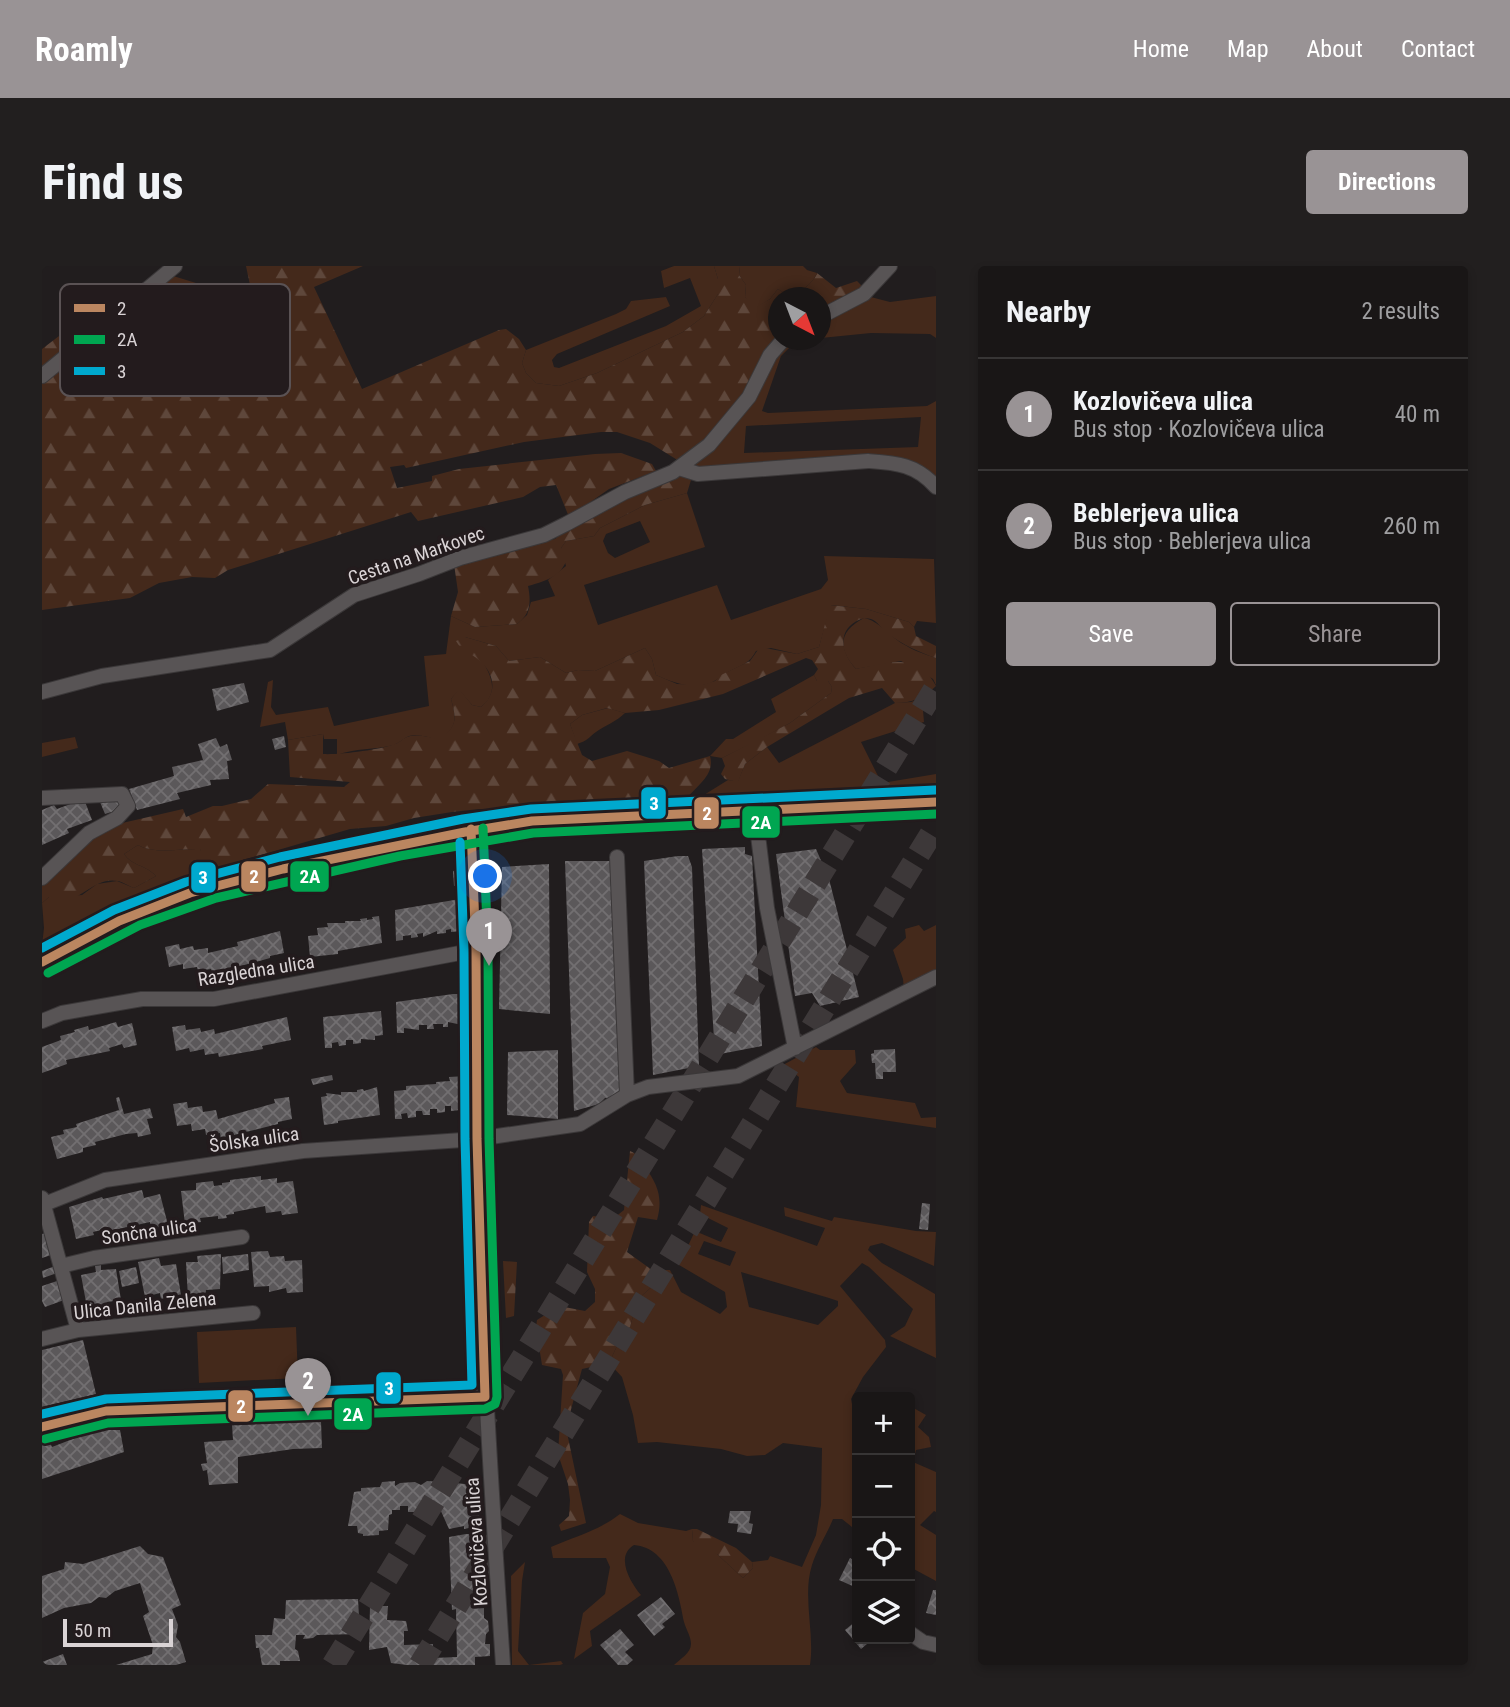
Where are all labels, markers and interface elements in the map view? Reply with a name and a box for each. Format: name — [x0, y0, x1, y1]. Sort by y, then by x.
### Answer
text: Roamly — [35, 30, 133, 69]
text: Home — [1133, 35, 1189, 63]
text: Map — [1227, 35, 1269, 63]
text: About — [1307, 35, 1363, 63]
text: Contact — [1401, 35, 1475, 63]
button: Directions — [1306, 150, 1468, 214]
text: Find us — [42, 154, 184, 211]
legend — [60, 284, 290, 396]
north arrow — [768, 287, 831, 350]
text: Nearby — [1006, 294, 1091, 329]
text: 2 — [117, 297, 126, 320]
text: 2 results — [1362, 298, 1440, 325]
text: 2A — [117, 328, 137, 351]
text: 3 — [117, 360, 126, 383]
text: Kozlovičeva ulica — [1073, 386, 1253, 416]
text: 1 — [1023, 401, 1035, 428]
text: 40 m — [1395, 401, 1440, 428]
text: Bus stop · Kozlovičeva ulica — [1073, 416, 1325, 443]
text: Beblerjeva ulica — [1073, 498, 1239, 528]
text: 2 — [1023, 513, 1035, 540]
text: 260 m — [1383, 513, 1440, 540]
street label: Cesta na Markovec — [345, 521, 488, 590]
text: Bus stop · Beblerjeva ulica — [1073, 528, 1311, 555]
button: Save — [1006, 602, 1216, 666]
button: Share — [1230, 602, 1440, 666]
line badge: 3 — [640, 786, 667, 820]
text: 3 — [649, 792, 659, 815]
line badge: 2 — [693, 796, 720, 830]
text: 2 — [702, 802, 712, 825]
line badge: 2A — [741, 805, 781, 839]
text: 2A — [751, 811, 772, 834]
your location — [468, 859, 502, 893]
line badge: 2 — [240, 860, 267, 893]
line badge: 2A — [289, 860, 330, 893]
line badge: 3 — [190, 861, 217, 894]
text: 2 — [249, 865, 259, 888]
text: 2A — [300, 865, 321, 888]
text: 3 — [198, 866, 208, 889]
pin: 1 — [466, 908, 512, 966]
street label: Razgledna ulica — [196, 950, 316, 991]
street label: Šolska ulica — [208, 1122, 300, 1157]
street label: Sončna ulica — [100, 1213, 198, 1250]
street label: Ulica Danila Zelena — [73, 1287, 217, 1324]
pin: 2 — [285, 1358, 331, 1416]
line badge: 3 — [375, 1371, 402, 1405]
text: 3 — [384, 1377, 394, 1400]
line badge: 2 — [227, 1389, 254, 1423]
map controls — [852, 1392, 915, 1644]
button: + — [852, 1392, 915, 1455]
text: 2 — [236, 1395, 246, 1418]
line badge: 2A — [333, 1397, 373, 1431]
text: 2A — [343, 1403, 364, 1426]
button: − — [852, 1455, 915, 1518]
street label: Kozlovičeva ulica — [461, 1477, 492, 1607]
button: locate — [852, 1518, 915, 1581]
button: layers — [852, 1581, 915, 1644]
scale bar — [63, 1616, 173, 1648]
text: 50 m — [74, 1619, 111, 1642]

